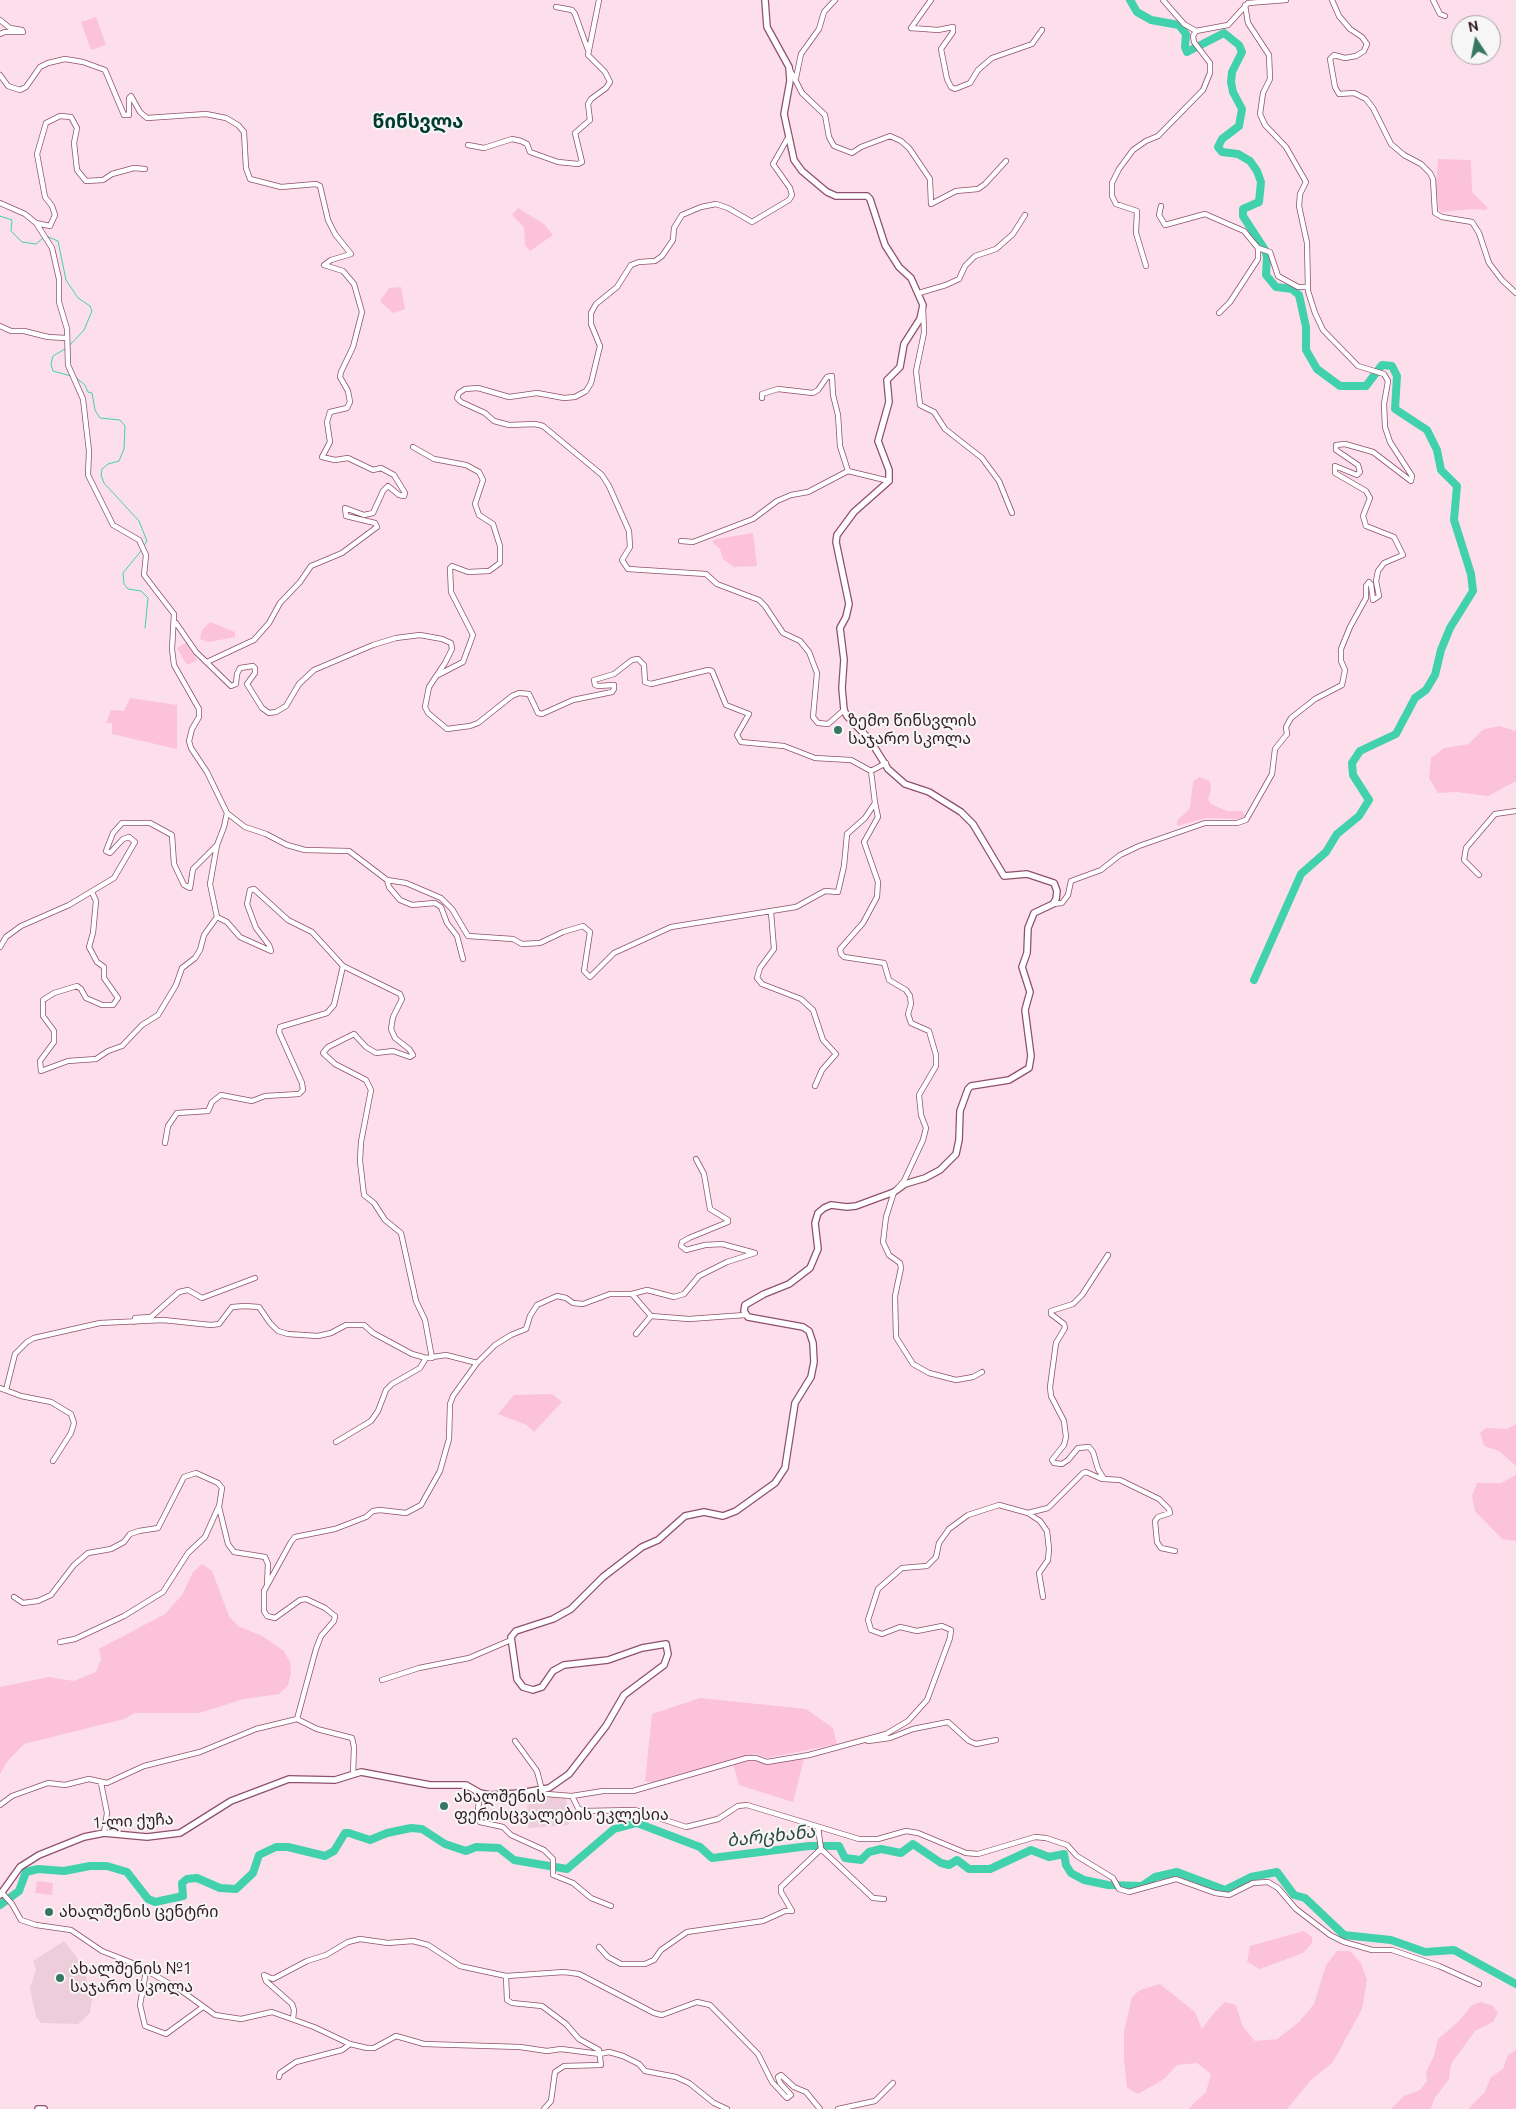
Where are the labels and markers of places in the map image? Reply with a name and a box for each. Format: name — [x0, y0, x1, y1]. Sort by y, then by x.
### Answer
place label: ზემო წინსვლის საჯარო სკოლა — [848, 711, 977, 749]
marker: ზემო წინსვლის საჯარო სკოლა — [832, 724, 844, 736]
place label: ახალშენის ფერისცვალების ეკლესია — [454, 1787, 669, 1825]
marker: ახალშენის ფერისცვალების ეკლესია — [438, 1800, 450, 1812]
place label: ახალშენის ცენტრი — [59, 1902, 218, 1922]
marker: ახალშენის ცენტრი — [43, 1906, 55, 1918]
place label: ახალშენის №1 საჯარო სკოლა — [70, 1959, 193, 1997]
marker: ახალშენის №1 საჯარო სკოლა — [54, 1972, 66, 1984]

